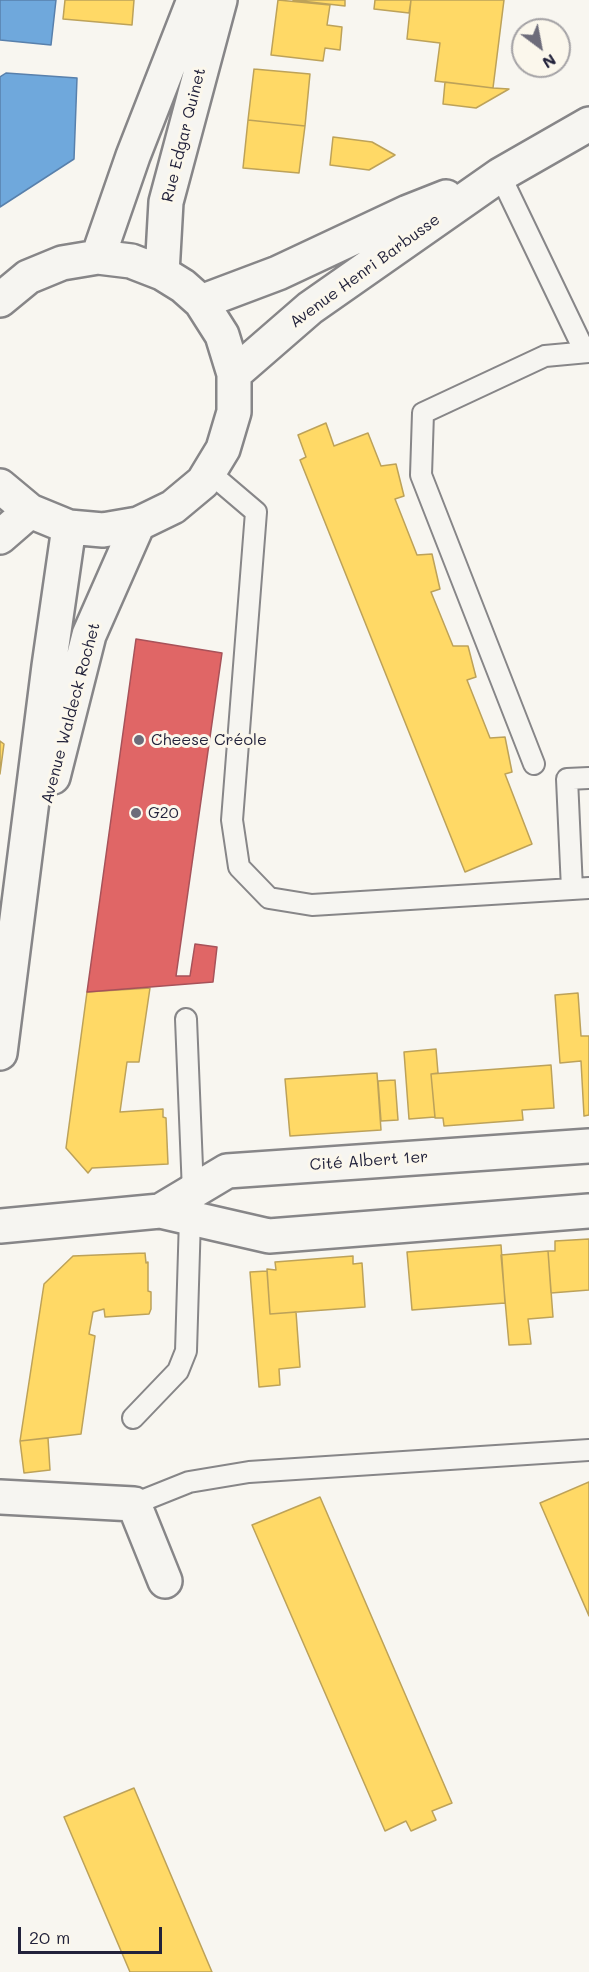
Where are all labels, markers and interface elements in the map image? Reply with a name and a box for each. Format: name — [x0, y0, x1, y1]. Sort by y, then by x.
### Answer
north arrow — [511, 18, 571, 78]
text: N — [539, 50, 560, 74]
street label: Rue Edgar Quinet — [158, 66, 210, 204]
street label: Avenue Henri Barbusse — [286, 210, 444, 332]
street label: Avenue Waldeck Rochet — [38, 620, 104, 806]
place label: Cheese Créole — [151, 730, 267, 750]
marker: Cheese Créole — [132, 733, 146, 747]
place label: G20 — [148, 803, 179, 823]
marker: G20 — [129, 806, 143, 820]
street label: Cité Albert 1er — [309, 1147, 429, 1175]
scale bar — [21, 1915, 165, 1953]
text: 20 m — [29, 1925, 70, 1949]

